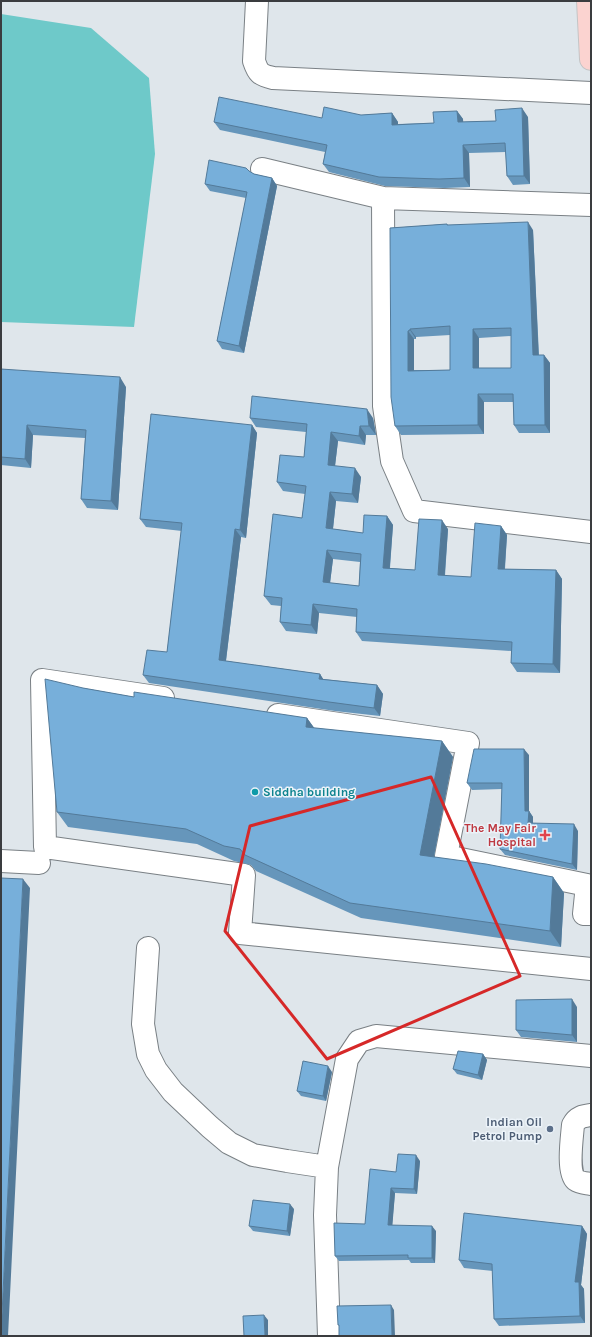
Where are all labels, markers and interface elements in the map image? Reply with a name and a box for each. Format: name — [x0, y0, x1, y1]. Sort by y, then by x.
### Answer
place label: Siddha building — [263, 785, 355, 799]
marker: Siddha building — [250, 787, 260, 797]
place label: The May Fair Hospital — [464, 821, 536, 849]
marker: The May Fair Hospital — [539, 829, 551, 841]
place label: Indian Oil Petrol Pump — [473, 1115, 542, 1143]
marker: Indian Oil Petrol Pump — [545, 1124, 555, 1134]

